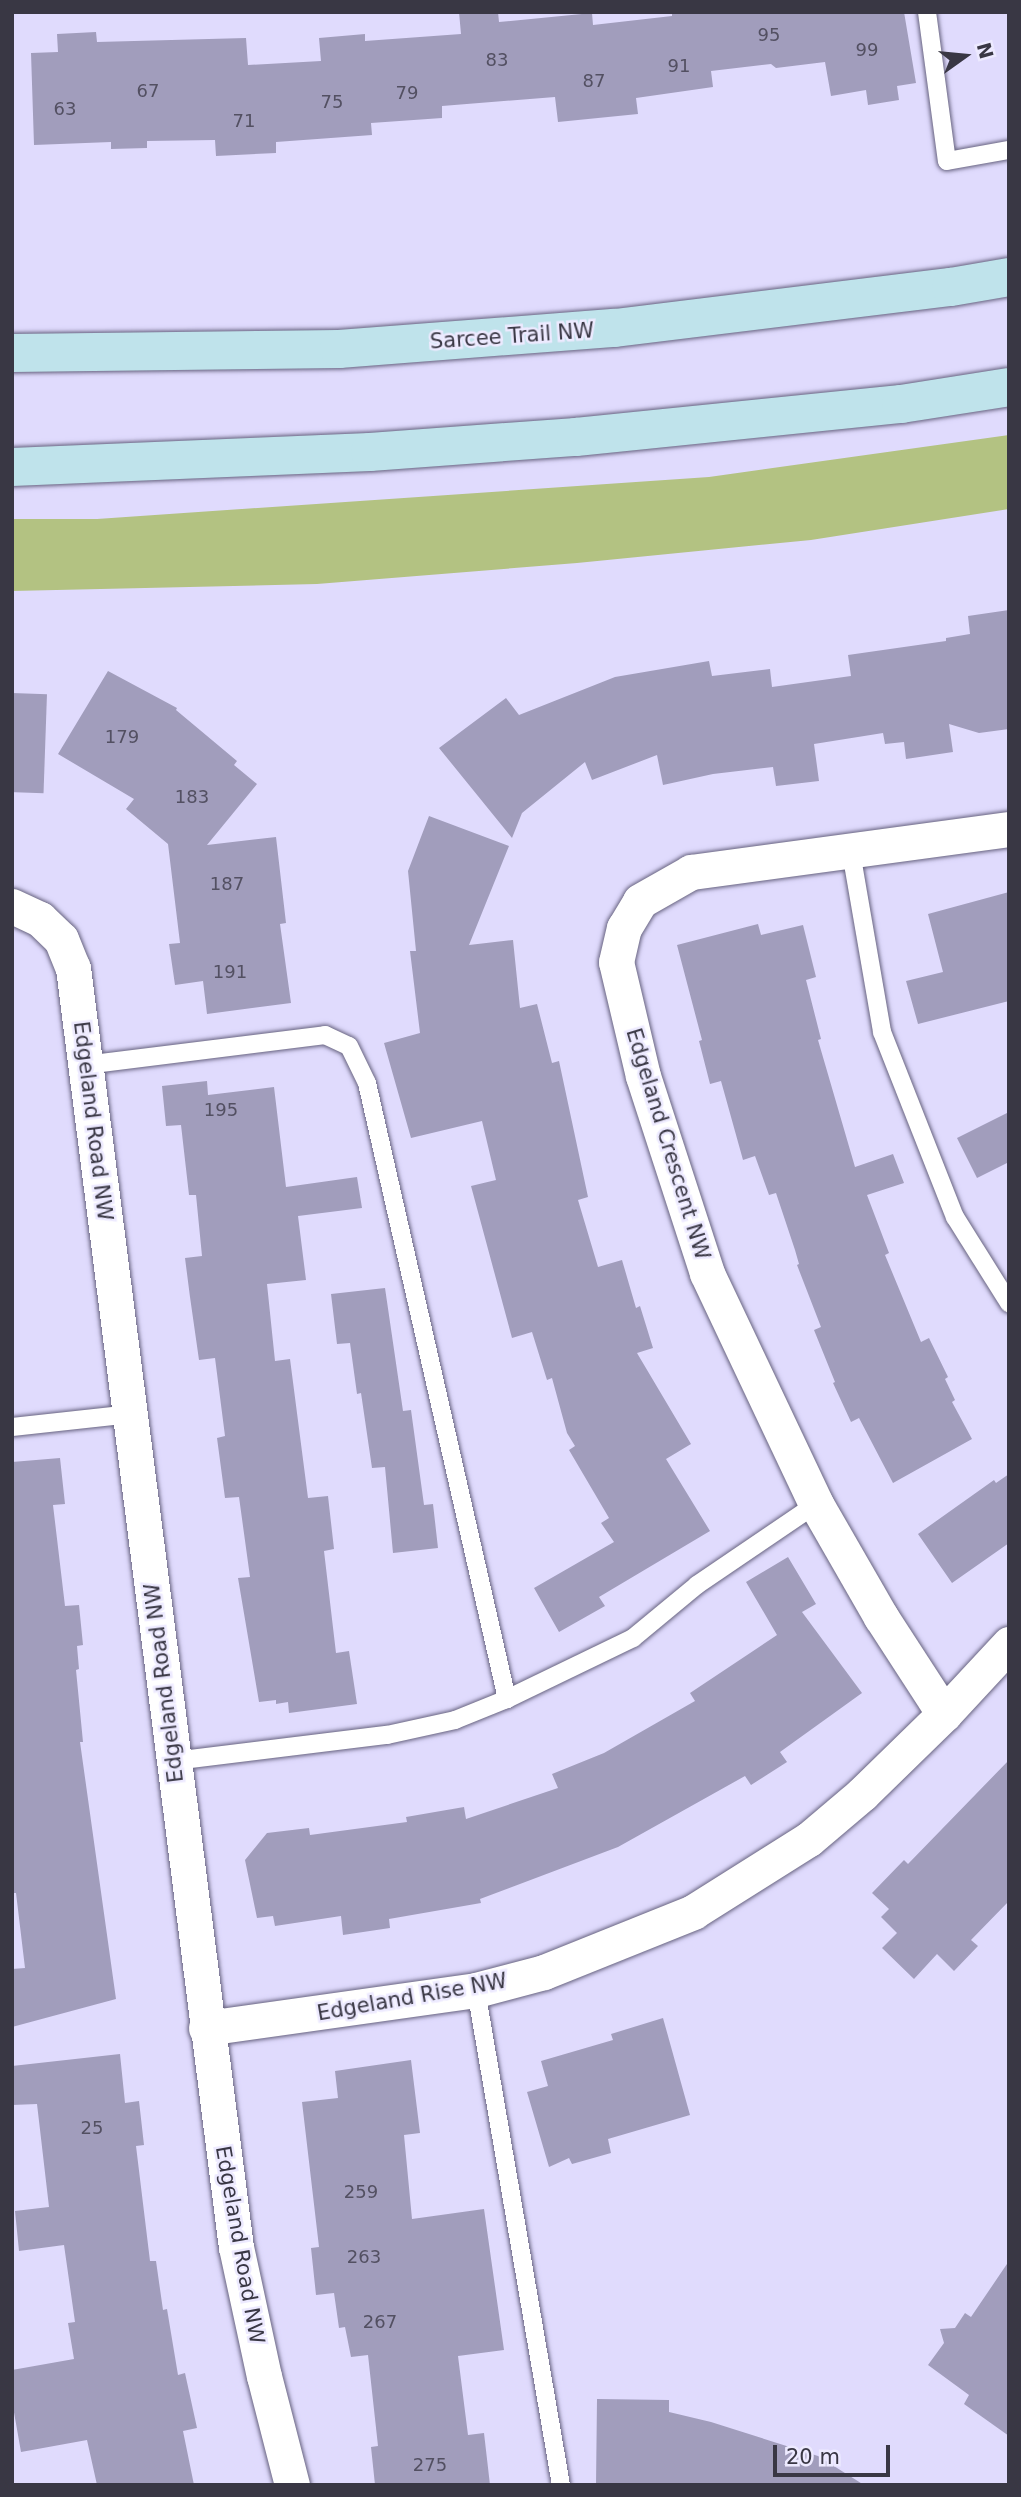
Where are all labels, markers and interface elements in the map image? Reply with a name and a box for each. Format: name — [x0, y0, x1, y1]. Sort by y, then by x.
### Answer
north arrow — [930, 21, 1000, 91]
house number: 95 — [758, 24, 780, 46]
house number: 99 — [856, 39, 878, 61]
text: N — [973, 40, 998, 61]
house number: 83 — [486, 49, 508, 71]
house number: 91 — [668, 55, 690, 77]
house number: 87 — [583, 70, 605, 92]
house number: 67 — [137, 80, 159, 102]
house number: 79 — [396, 82, 418, 104]
house number: 75 — [321, 91, 343, 113]
house number: 63 — [54, 98, 76, 120]
house number: 71 — [233, 110, 255, 132]
street label: Sarcee Trail NW — [429, 318, 595, 354]
house number: 179 — [105, 726, 139, 748]
house number: 183 — [175, 786, 209, 808]
house number: 187 — [210, 873, 244, 895]
house number: 191 — [213, 961, 247, 983]
street label: Edgeland Road NW — [68, 1020, 118, 1222]
street label: Edgeland Crescent NW — [621, 1025, 715, 1263]
house number: 195 — [204, 1099, 238, 1121]
street label: Edgeland Road NW — [139, 1582, 189, 1784]
street label: Edgeland Rise NW — [315, 1968, 509, 2026]
house number: 25 — [81, 2117, 103, 2139]
street label: Edgeland Road NW — [210, 2144, 270, 2346]
house number: 259 — [344, 2181, 378, 2203]
house number: 263 — [347, 2246, 381, 2268]
house number: 267 — [363, 2311, 397, 2333]
scale bar — [776, 2430, 893, 2474]
text: 20 m — [786, 2445, 840, 2469]
house number: 275 — [413, 2454, 447, 2476]

